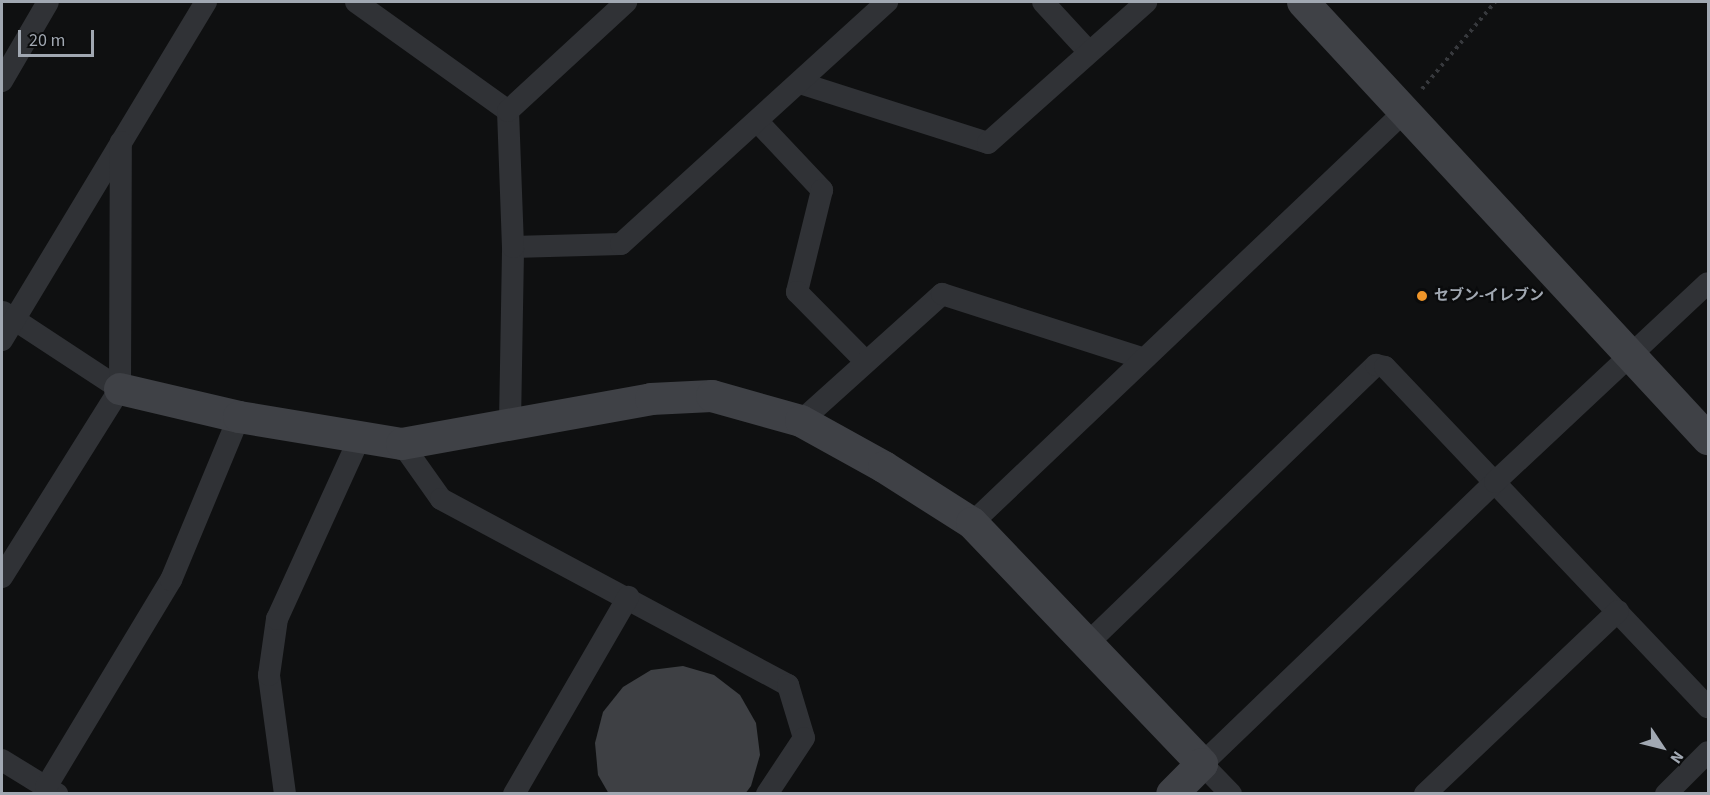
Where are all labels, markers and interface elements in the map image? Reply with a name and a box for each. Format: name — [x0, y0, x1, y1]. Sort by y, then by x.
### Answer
scale bar — [21, 18, 98, 56]
text: 20 m — [29, 28, 65, 53]
place label: セブン-イレブン — [1434, 287, 1544, 305]
marker: セブン-イレブン — [1415, 289, 1429, 303]
north arrow — [1632, 717, 1692, 777]
text: N — [1665, 747, 1689, 768]

